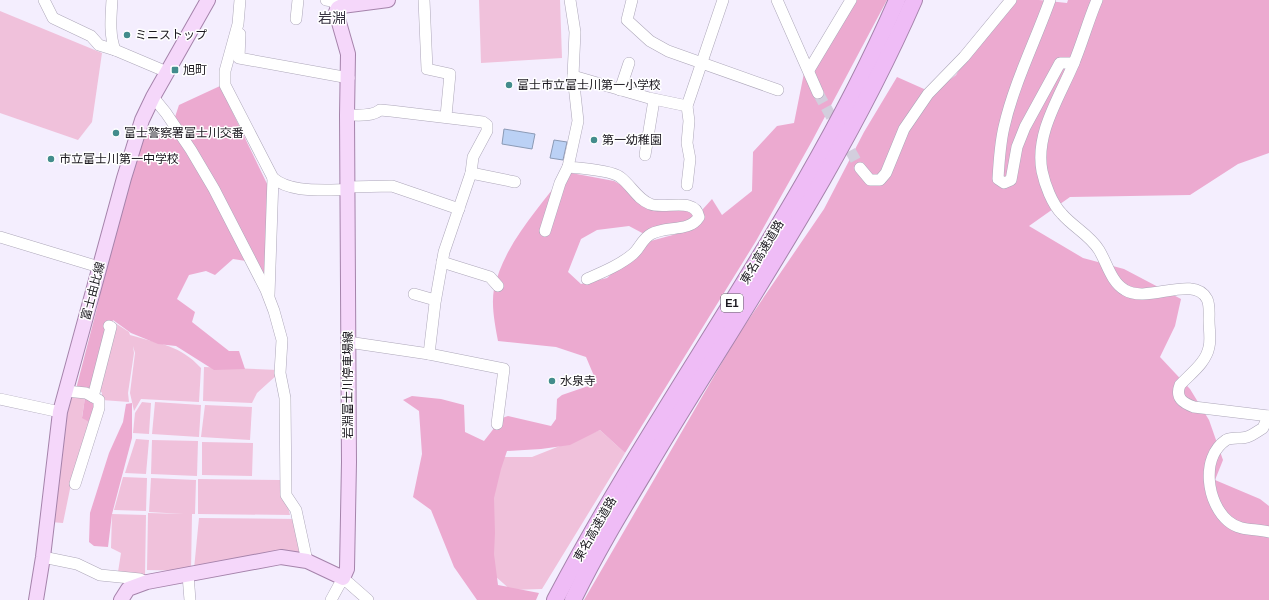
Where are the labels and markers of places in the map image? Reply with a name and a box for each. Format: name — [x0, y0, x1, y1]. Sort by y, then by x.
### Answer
place label: ミニストップ — [135, 28, 207, 42]
marker: ミニストップ — [122, 30, 132, 40]
place label: 旭町 — [183, 63, 207, 77]
marker: 旭町 — [170, 65, 180, 75]
place label: 富士市立富士川第一小学校 — [517, 78, 661, 92]
marker: 富士市立富士川第一小学校 — [504, 80, 514, 90]
place label: 富士警察署富士川交番 — [124, 126, 244, 140]
marker: 富士警察署富士川交番 — [111, 128, 121, 138]
place label: 第一幼稚園 — [602, 133, 662, 147]
marker: 第一幼稚園 — [589, 135, 599, 145]
place label: 市立富士川第一中学校 — [59, 152, 179, 166]
marker: 市立富士川第一中学校 — [46, 154, 56, 164]
place label: 水泉寺 — [560, 374, 596, 388]
marker: 水泉寺 — [547, 376, 557, 386]

